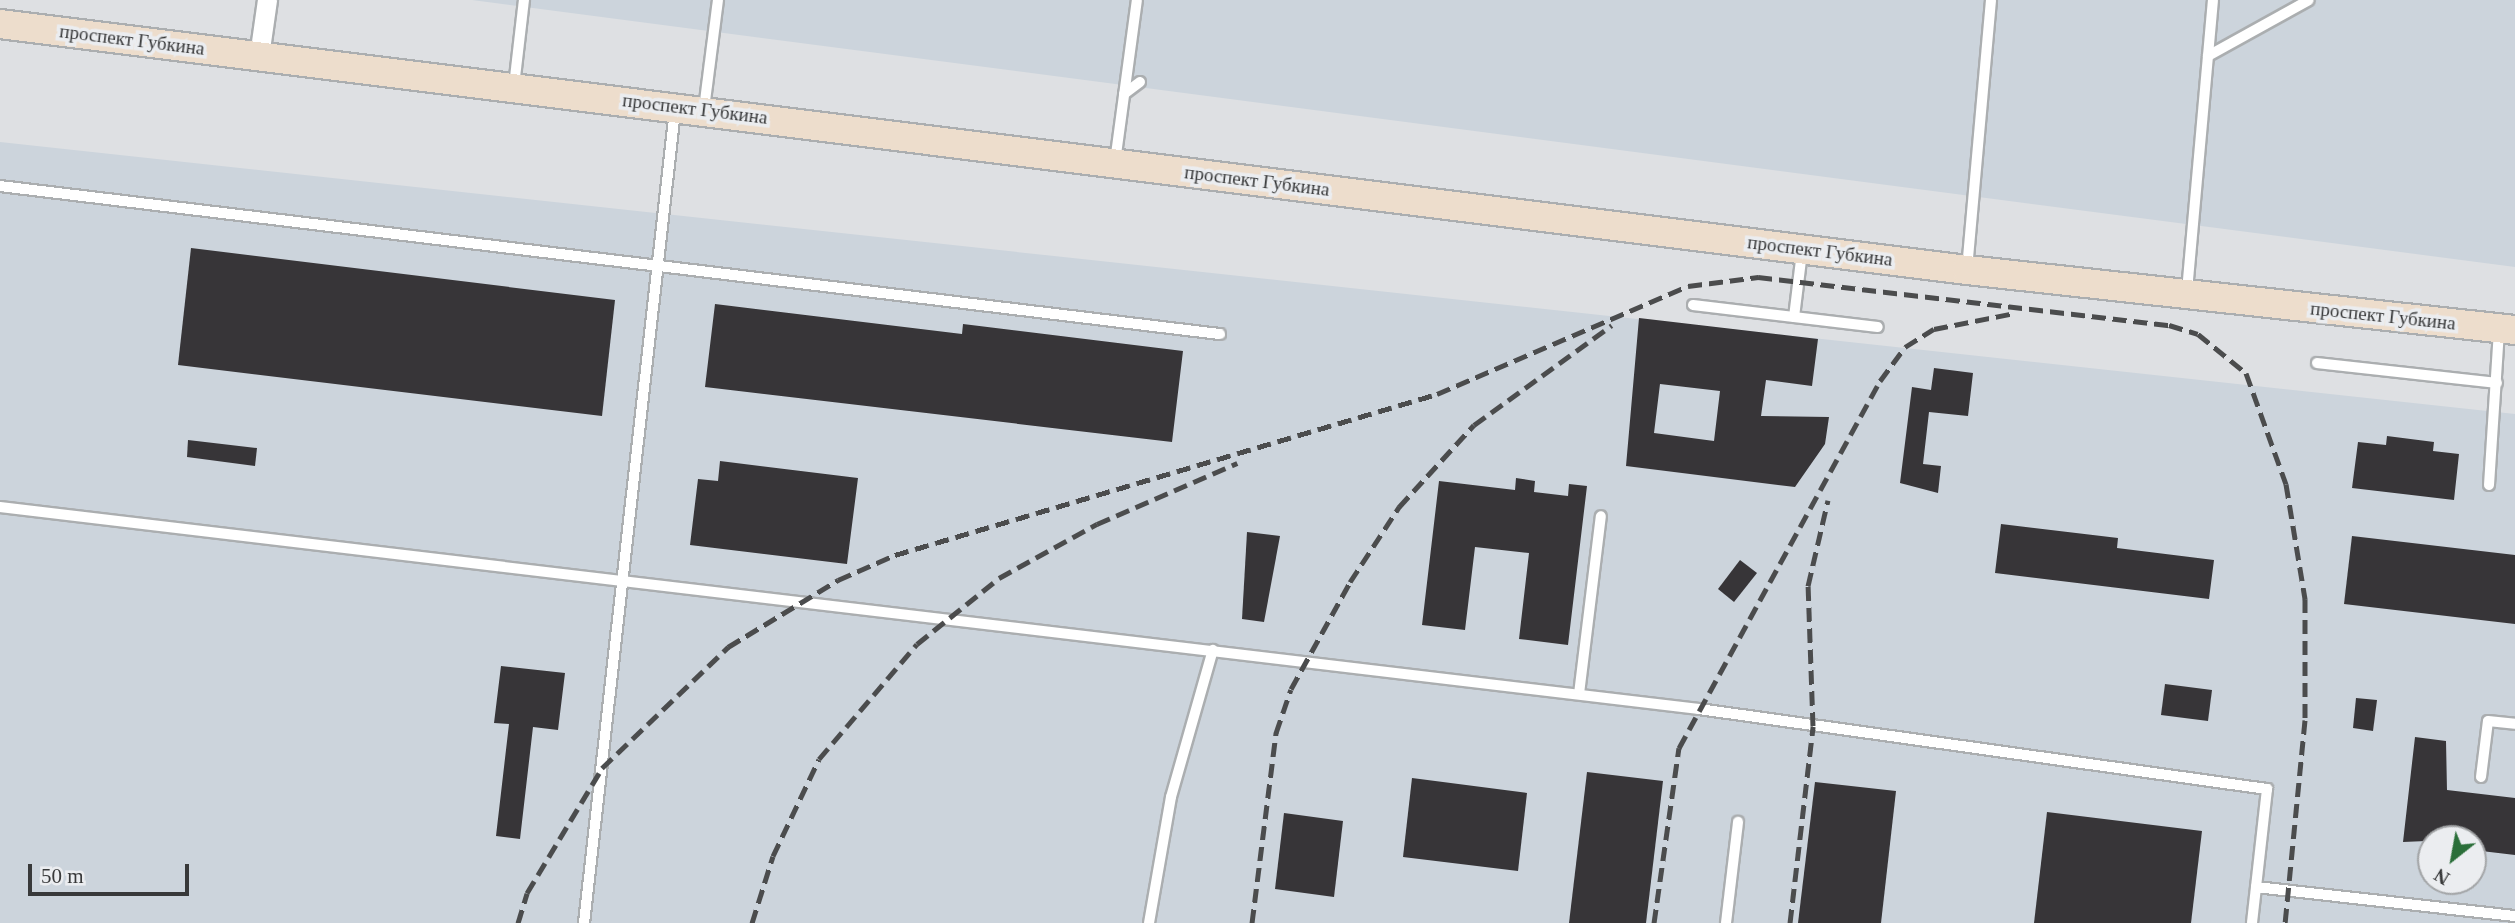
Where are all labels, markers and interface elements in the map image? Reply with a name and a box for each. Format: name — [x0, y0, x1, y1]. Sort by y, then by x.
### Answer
street label: проспект Губкина — [58, 20, 206, 60]
street label: проспект Губкина — [621, 89, 769, 129]
street label: проспект Губкина — [1183, 161, 1331, 201]
street label: проспект Губкина — [1746, 231, 1894, 271]
street label: проспект Губкина — [2309, 297, 2457, 335]
north arrow — [2417, 825, 2487, 895]
scale bar — [32, 850, 192, 894]
text: 50 m — [41, 864, 84, 888]
text: N — [2431, 864, 2453, 889]

